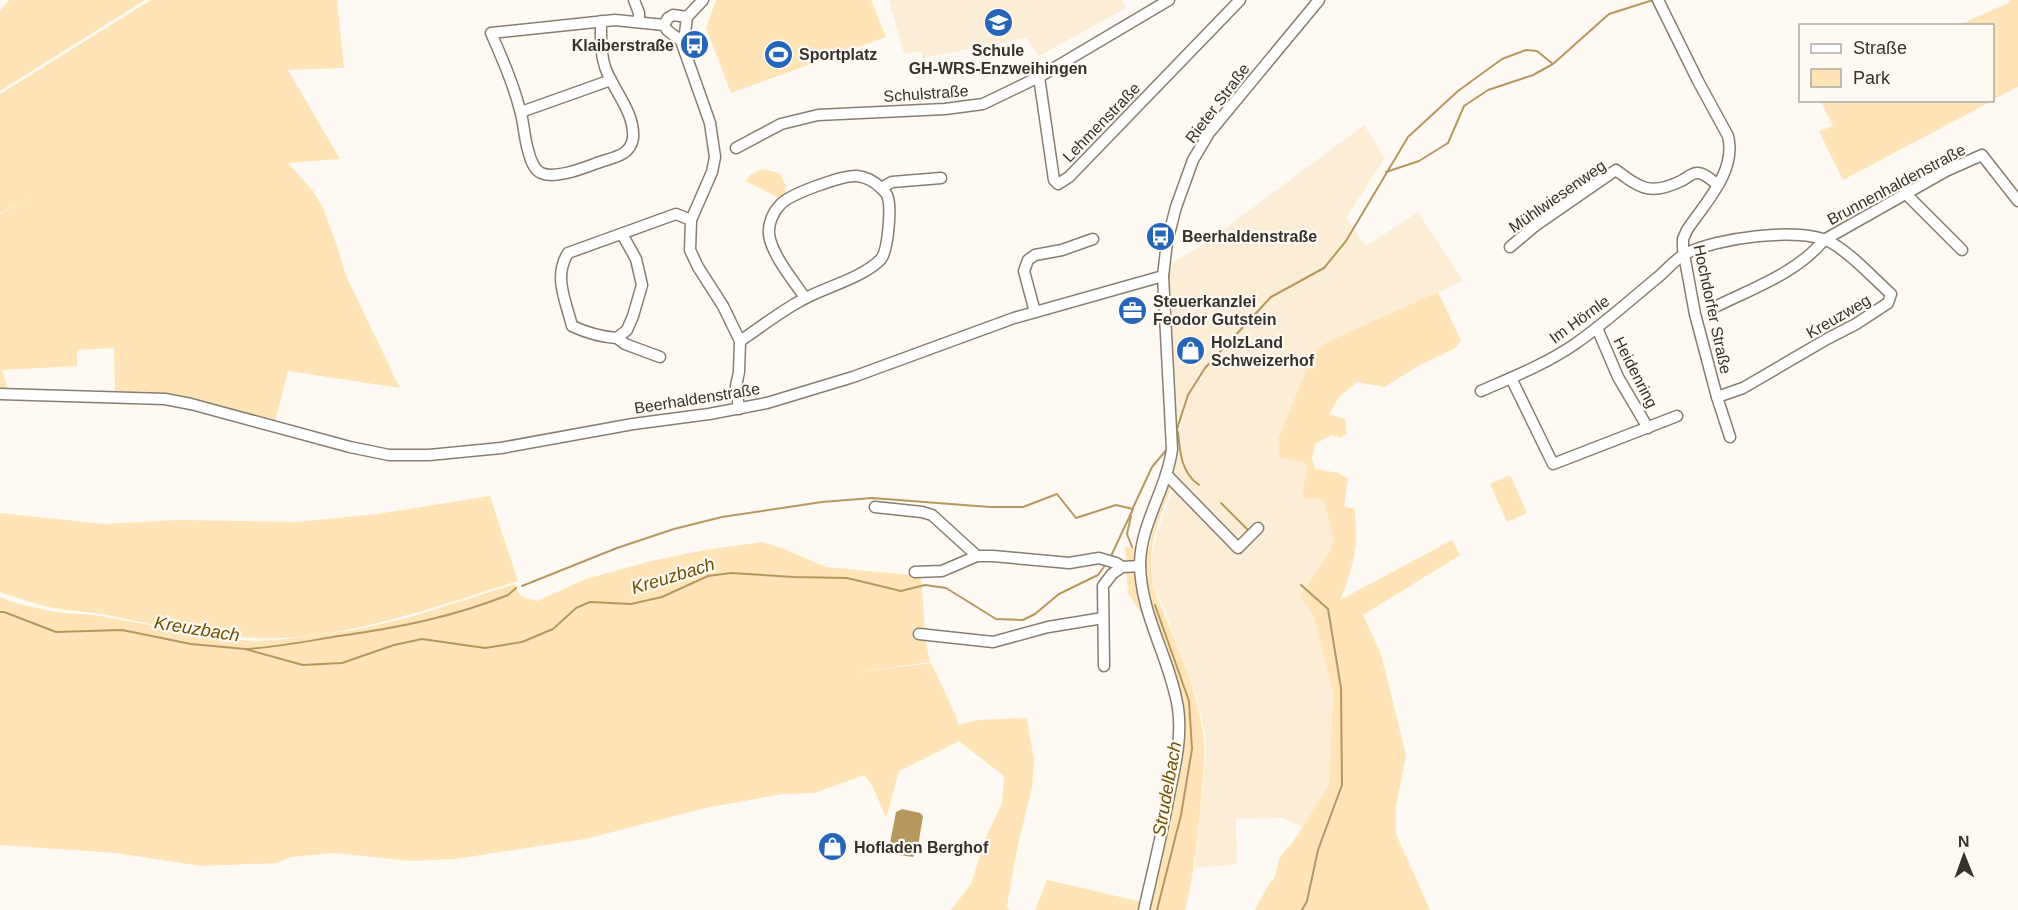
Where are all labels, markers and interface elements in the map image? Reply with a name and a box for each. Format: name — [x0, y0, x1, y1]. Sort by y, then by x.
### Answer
school or university icon: Schule GH-WRS-Enzweihingen — [982, 6, 1014, 38]
legend — [1799, 24, 1994, 102]
bus stop icon: Klaiberstraße — [679, 29, 711, 61]
place label: Klaiberstraße — [572, 37, 674, 54]
sports icon: Sportplatz — [762, 38, 794, 70]
text: Straße — [1853, 38, 1907, 58]
place label: Schule GH-WRS-Enzweihingen — [909, 42, 1087, 77]
place label: Sportplatz — [799, 46, 877, 63]
street label: Rieter Straße — [1182, 60, 1253, 146]
text: Park — [1853, 68, 1891, 88]
street label: Lehmenstraße — [1059, 79, 1143, 165]
street label: Schulstraße — [883, 82, 969, 105]
street label: Brunnenhaldenstraße — [1824, 141, 1968, 228]
street label: Mühlwiesenweg — [1506, 157, 1609, 236]
bus stop icon: Beerhaldenstraße — [1145, 220, 1177, 252]
place label: Beerhaldenstraße — [1182, 228, 1317, 245]
street label: Hochdorfer Straße — [1691, 243, 1735, 375]
street label: Kreuzweg — [1803, 291, 1873, 342]
street label: Im Hörnle — [1546, 292, 1612, 347]
place label: Steuerkanzlei Feodor Gutstein — [1153, 293, 1277, 328]
office icon: Steuerkanzlei Feodor Gutstein — [1116, 294, 1148, 326]
place label: HolzLand Schweizerhof — [1211, 334, 1315, 369]
street label: Heidenring — [1610, 334, 1661, 411]
shop icon: HolzLand Schweizerhof — [1174, 335, 1206, 367]
street label: Beerhaldenstraße — [633, 380, 761, 417]
water label: Kreuzbach — [629, 554, 717, 598]
water label: Kreuzbach — [153, 612, 241, 646]
water label: Strudelbach — [1149, 740, 1185, 838]
north arrow — [1934, 826, 1994, 886]
shop icon: Hofladen Berghof — [817, 831, 849, 863]
text: N — [1958, 833, 1970, 850]
place label: Hofladen Berghof — [854, 839, 989, 856]

